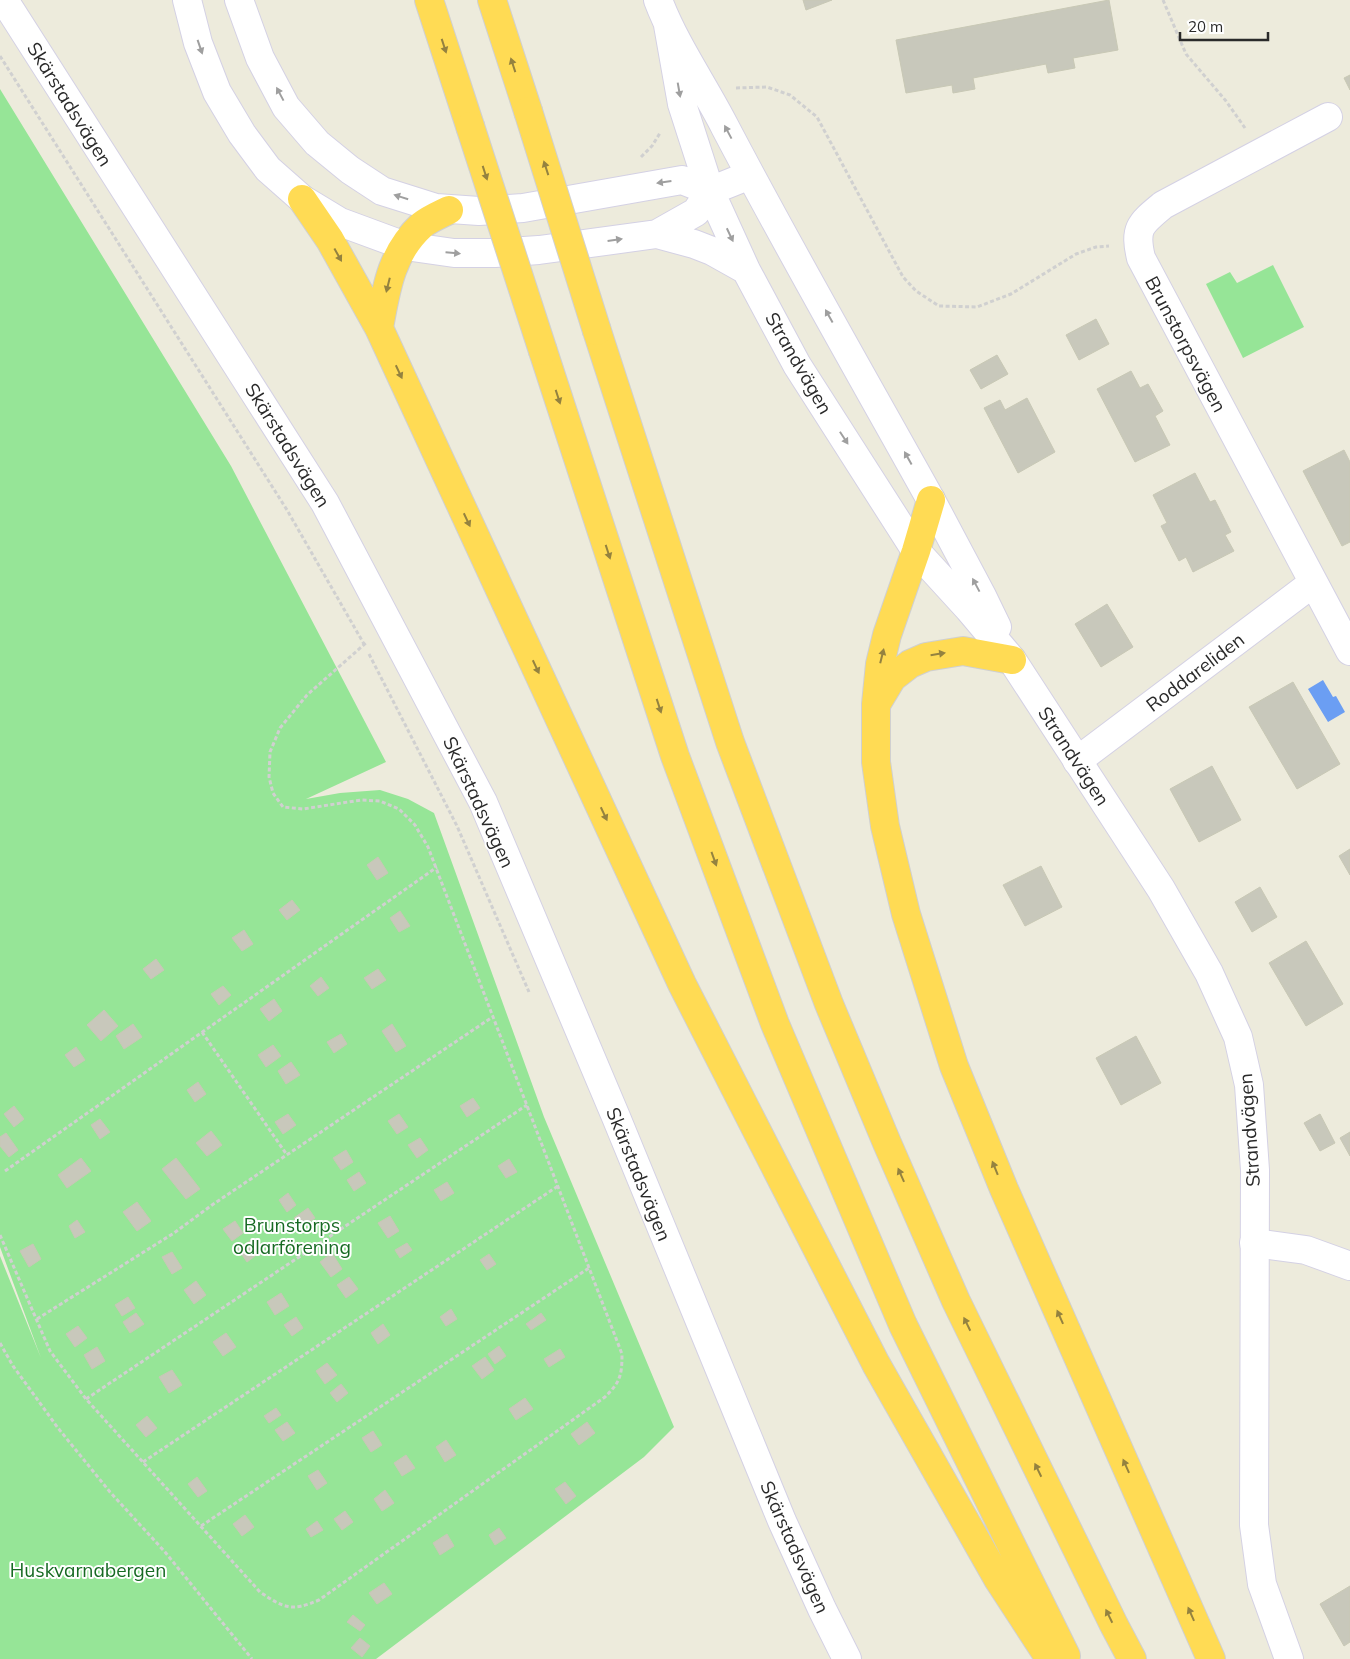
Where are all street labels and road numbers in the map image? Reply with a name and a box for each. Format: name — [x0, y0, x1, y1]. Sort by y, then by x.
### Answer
street label: Skärstadsvägen — [22, 37, 118, 171]
street label: Brunstorpsvägen — [1140, 272, 1232, 416]
street label: Strandvägen — [760, 308, 838, 418]
street label: Skärstadsvägen — [240, 378, 336, 512]
street label: Roddareliden — [1141, 627, 1249, 717]
street label: Strandvägen — [1033, 702, 1115, 810]
street label: Skärstadsvägen — [438, 732, 520, 872]
street label: Strandvägen — [1233, 1072, 1265, 1188]
street label: Skärstadsvägen — [601, 1104, 677, 1244]
street label: Skärstadsvägen — [755, 1477, 835, 1617]

